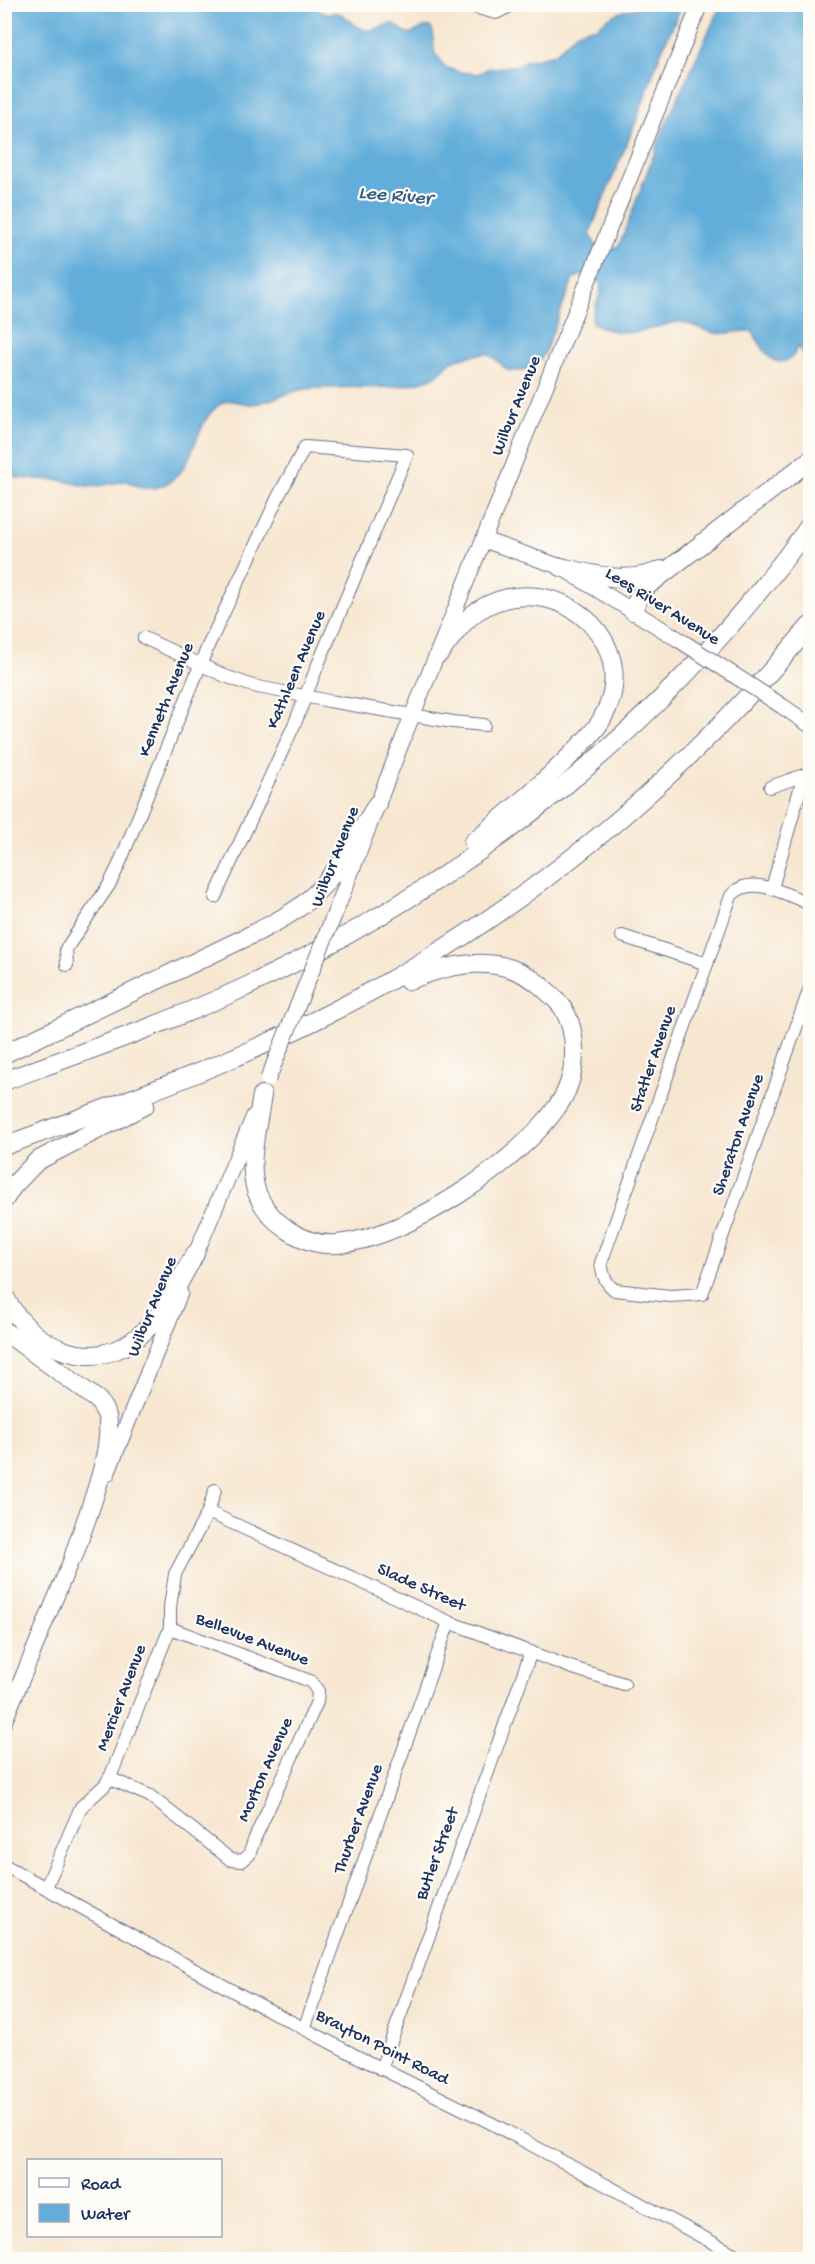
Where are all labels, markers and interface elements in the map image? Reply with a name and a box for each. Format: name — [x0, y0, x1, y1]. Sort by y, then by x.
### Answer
water label: Lee River — [357, 182, 437, 212]
street label: Wilbur Avenue — [487, 352, 547, 459]
street label: Lees River Avenue — [601, 563, 724, 651]
street label: Kathleen Avenue — [263, 607, 332, 732]
street label: Kenneth Avenue — [135, 639, 200, 760]
street label: Wilbur Avenue — [307, 803, 365, 910]
street label: Statler Avenue — [626, 1002, 682, 1115]
street label: Sheraton Avenue — [708, 1071, 770, 1199]
street label: Wilbur Avenue — [123, 1253, 183, 1360]
street label: Slade Street — [374, 1559, 470, 1617]
street label: Bellevue Avenue — [191, 1608, 312, 1672]
street label: Mercier Avenue — [92, 1641, 152, 1754]
street label: Morton Avenue — [234, 1714, 299, 1825]
street label: Thurber Avenue — [329, 1761, 389, 1878]
street label: Butler Street — [411, 1803, 465, 1904]
street label: Brayton Point Road — [311, 2005, 453, 2091]
legend — [27, 2159, 222, 2237]
text: Road — [81, 2175, 122, 2196]
text: Water — [81, 2205, 131, 2226]

